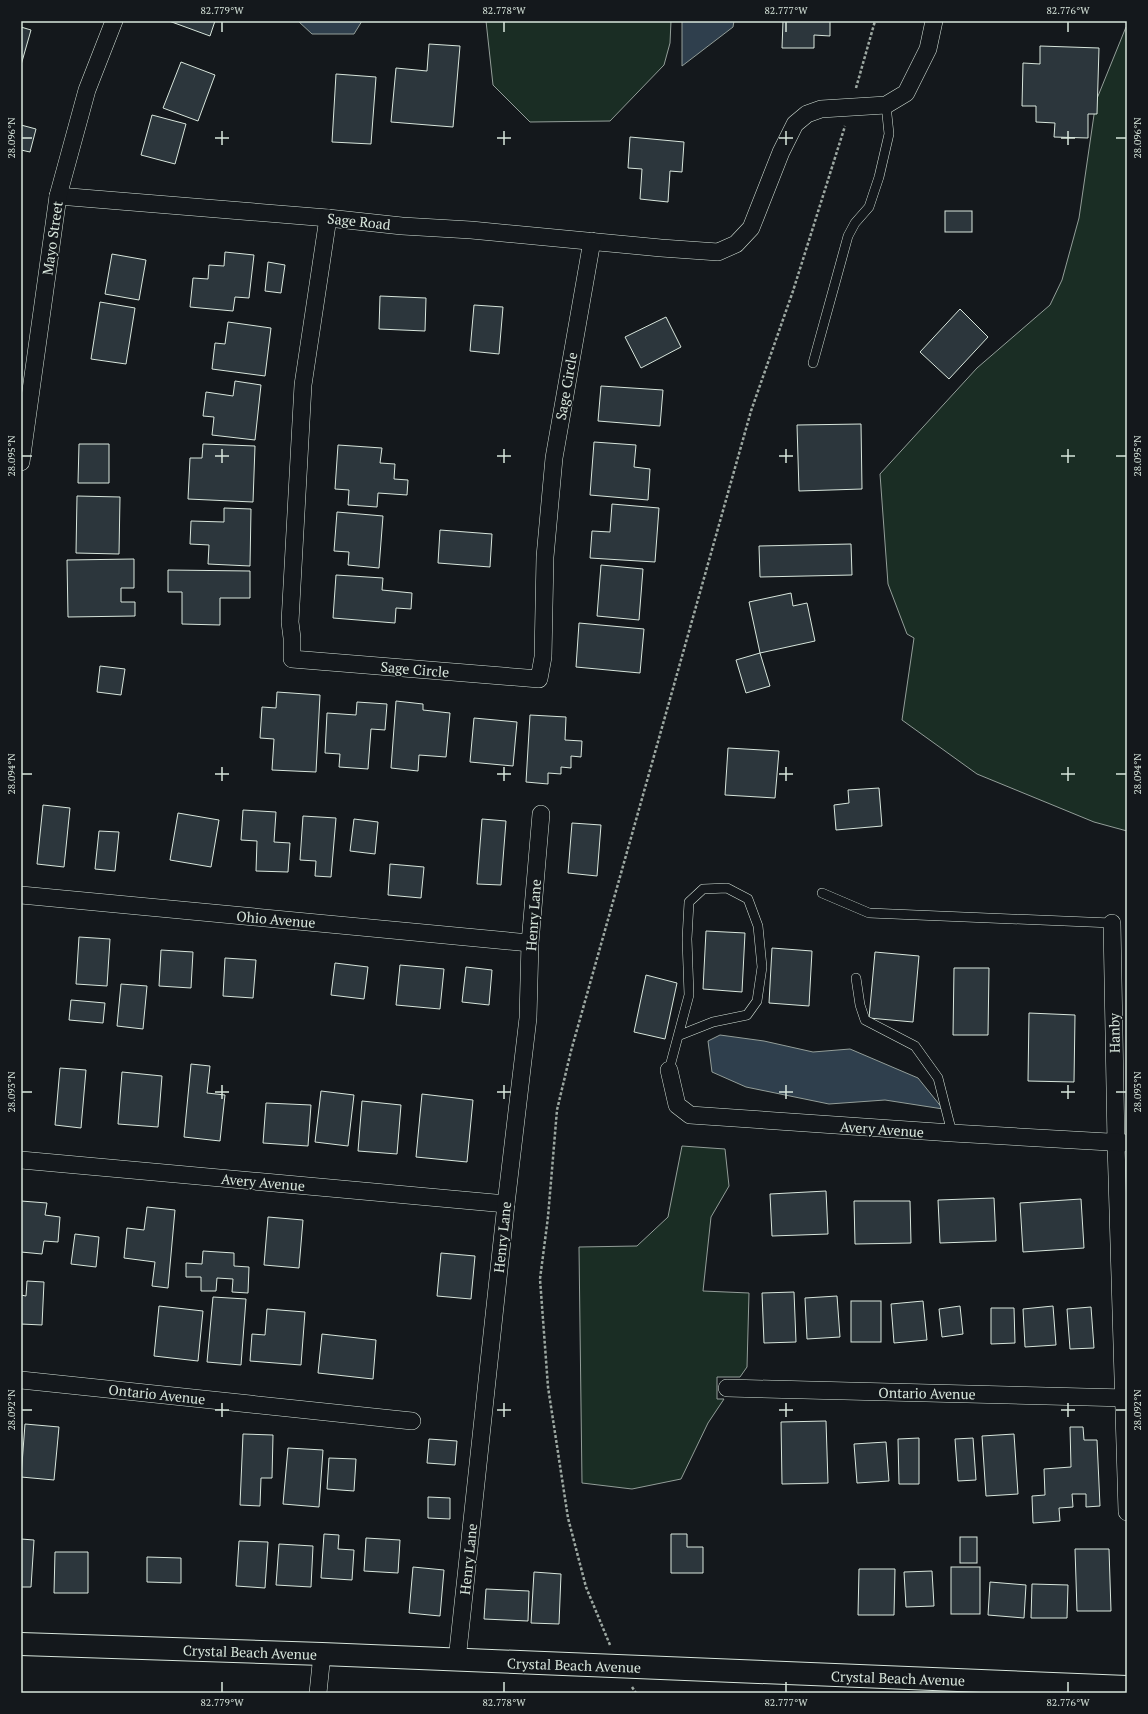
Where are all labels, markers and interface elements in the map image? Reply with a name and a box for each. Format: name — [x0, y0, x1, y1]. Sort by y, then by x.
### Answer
text: 82.779°W — [200, 4, 244, 17]
text: 82.778°W — [482, 4, 526, 17]
text: 82.777°W — [764, 4, 808, 17]
text: 82.776°W — [1046, 4, 1090, 17]
text: 28.096°N — [5, 117, 18, 159]
text: 28.096°N — [1131, 117, 1144, 159]
street label: Mayo Street — [37, 199, 67, 276]
street label: Sage Road — [326, 208, 392, 234]
street label: Sage Circle — [551, 350, 581, 422]
text: 28.095°N — [5, 435, 18, 477]
text: 28.095°N — [1131, 435, 1144, 477]
street label: Sage Circle — [380, 657, 450, 681]
text: 28.094°N — [5, 753, 18, 795]
text: 28.094°N — [1131, 753, 1144, 795]
street label: Henry Lane — [521, 879, 545, 951]
street label: Ohio Avenue — [236, 906, 316, 932]
street label: Hanby — [1104, 1012, 1124, 1053]
text: 28.093°N — [5, 1071, 18, 1113]
text: 28.093°N — [1131, 1071, 1144, 1113]
street label: Avery Avenue — [839, 1117, 925, 1141]
street label: Avery Avenue — [220, 1169, 306, 1195]
street label: Henry Lane — [489, 1200, 515, 1274]
street label: Ontario Avenue — [108, 1379, 206, 1409]
street label: Ontario Avenue — [878, 1383, 976, 1403]
text: 28.092°N — [5, 1389, 18, 1431]
text: 28.092°N — [1131, 1389, 1144, 1431]
street label: Henry Lane — [455, 1522, 481, 1596]
street label: Crystal Beach Avenue — [183, 1640, 317, 1664]
street label: Crystal Beach Avenue — [507, 1653, 641, 1677]
street label: Crystal Beach Avenue — [831, 1666, 965, 1690]
text: 82.779°W — [200, 1696, 244, 1709]
text: 82.778°W — [482, 1696, 526, 1709]
text: 82.777°W — [764, 1696, 808, 1709]
text: 82.776°W — [1046, 1696, 1090, 1709]

